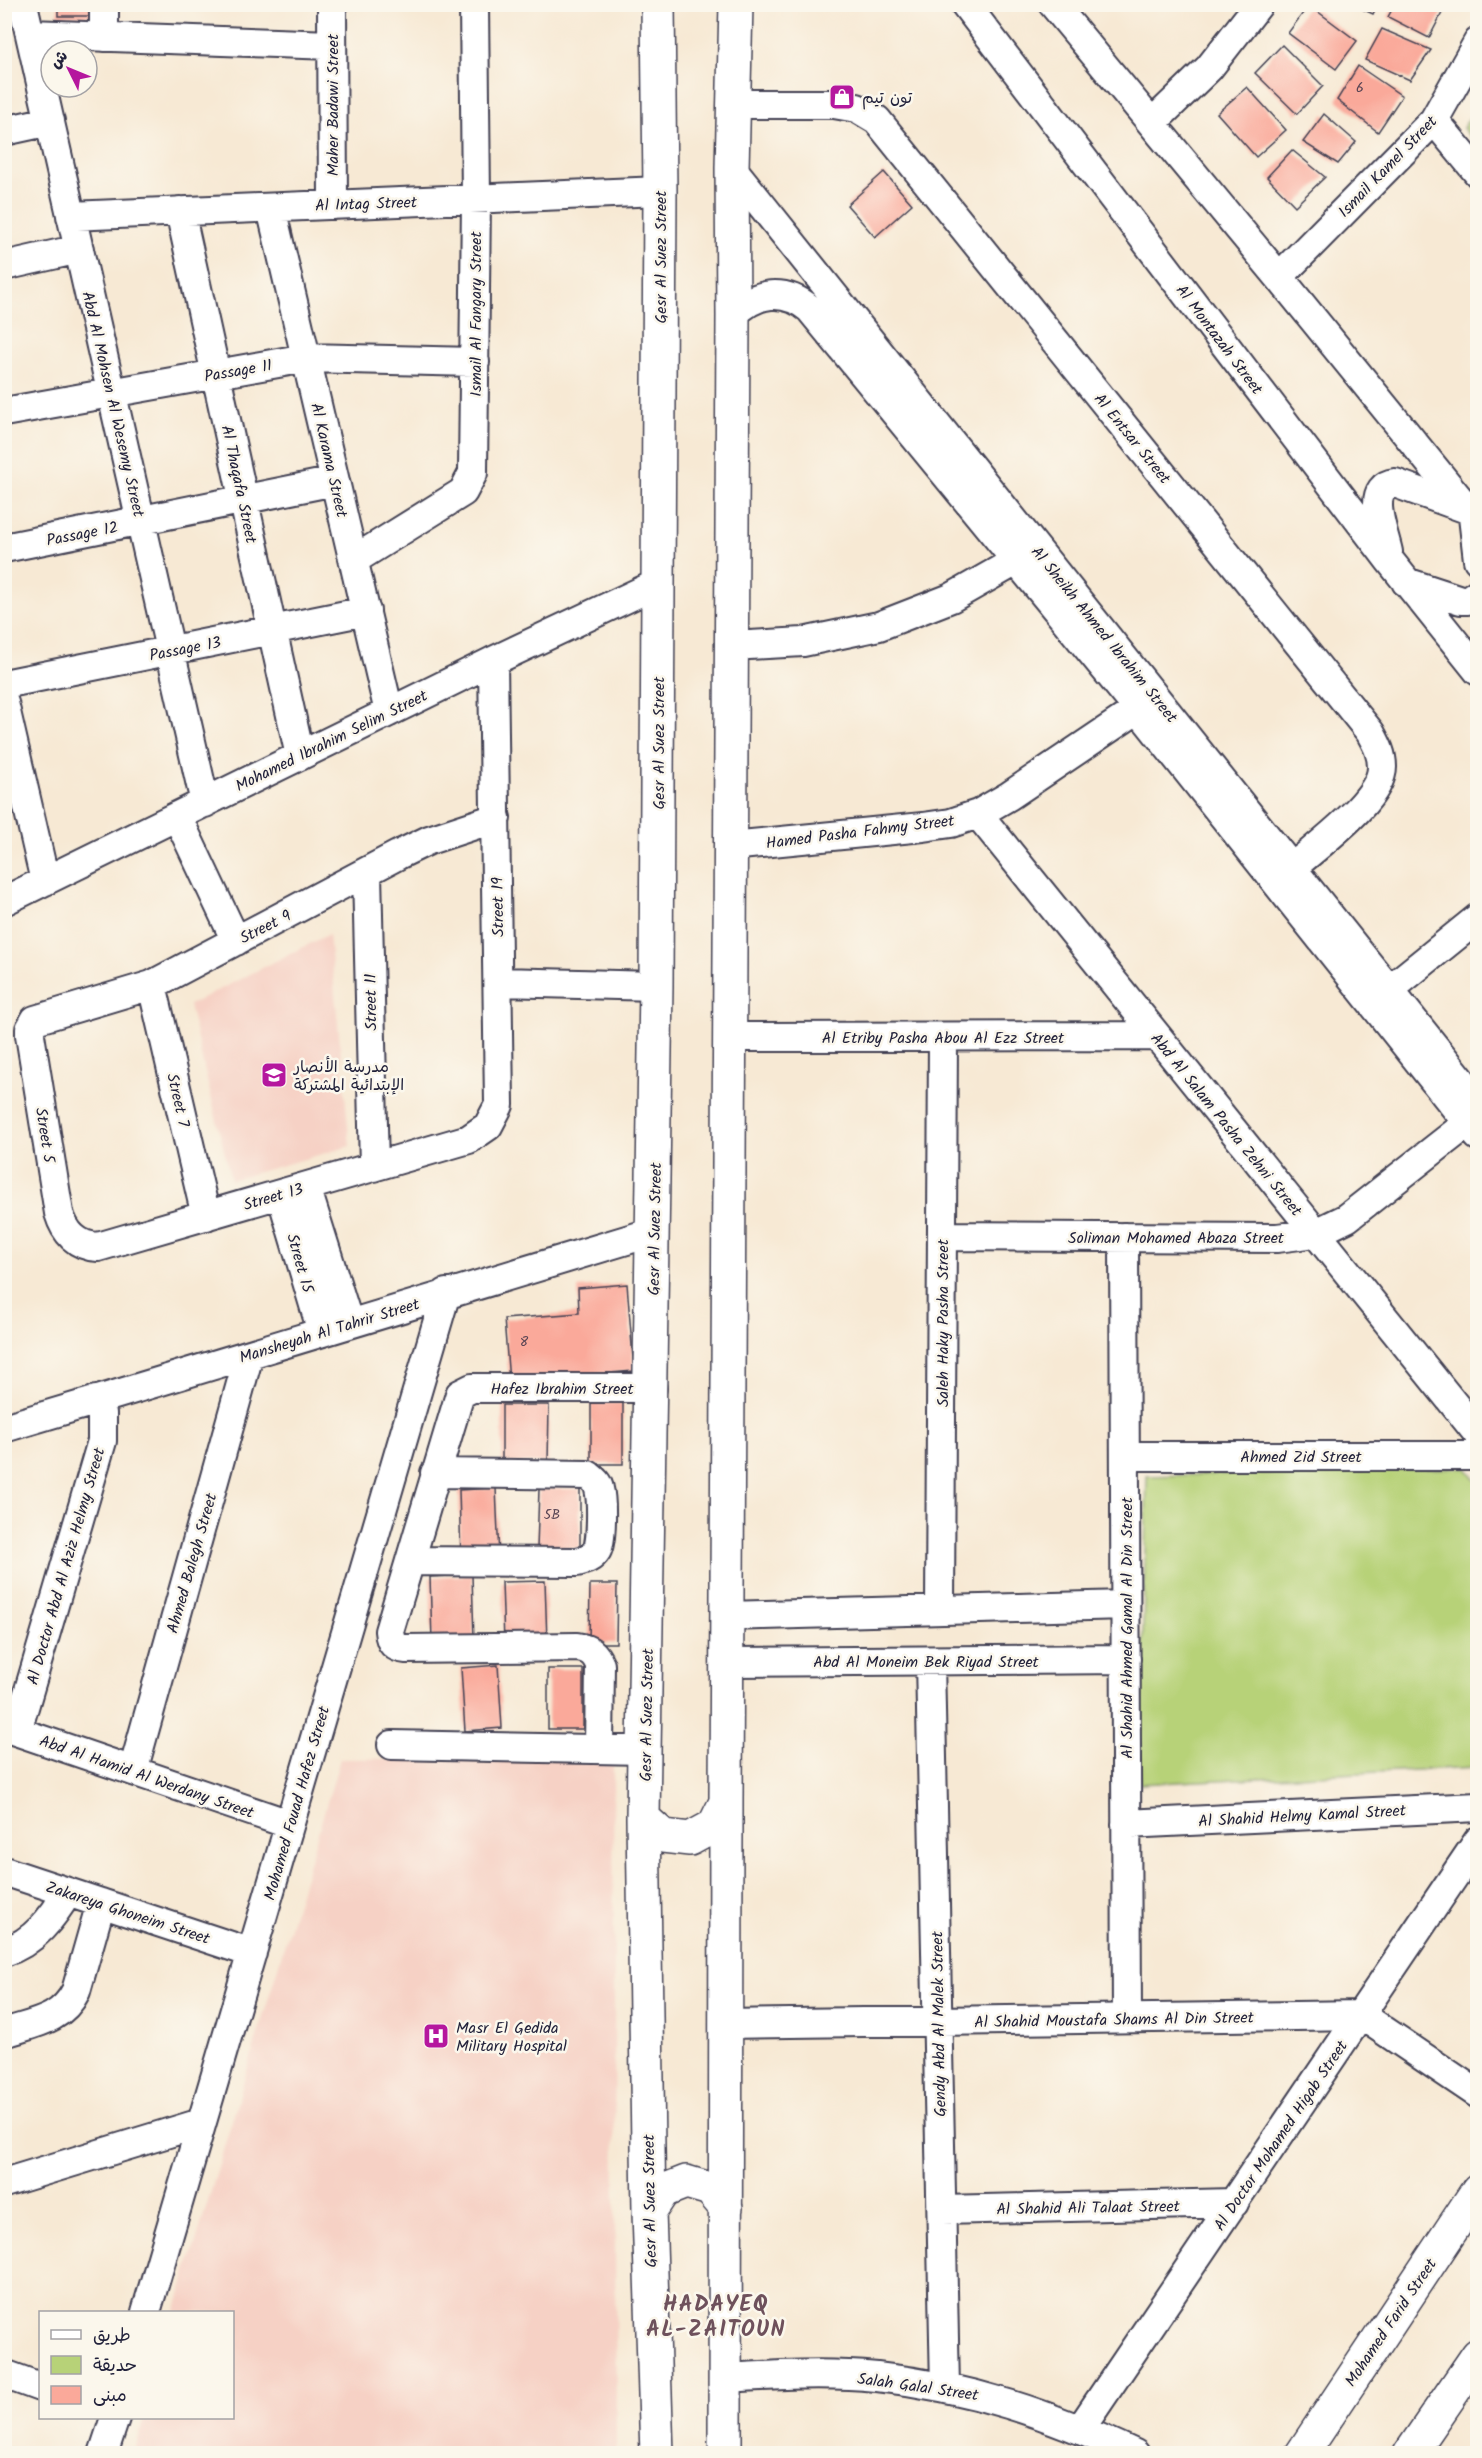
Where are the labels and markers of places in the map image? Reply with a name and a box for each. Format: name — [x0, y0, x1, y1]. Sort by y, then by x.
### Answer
shop icon: تون تيم — [827, 82, 857, 112]
place label: تون تيم — [862, 86, 913, 111]
place label: مدرسة الأنصار الإبتدائية المشتركة — [292, 1055, 404, 1098]
school or university icon: مدرسة الأنصار الإبتدائية المشتركة — [259, 1060, 289, 1090]
place label: Masr El Gedida Military Hospital — [456, 2016, 567, 2059]
hospital icon: Masr El Gedida Military Hospital — [421, 2021, 451, 2051]

